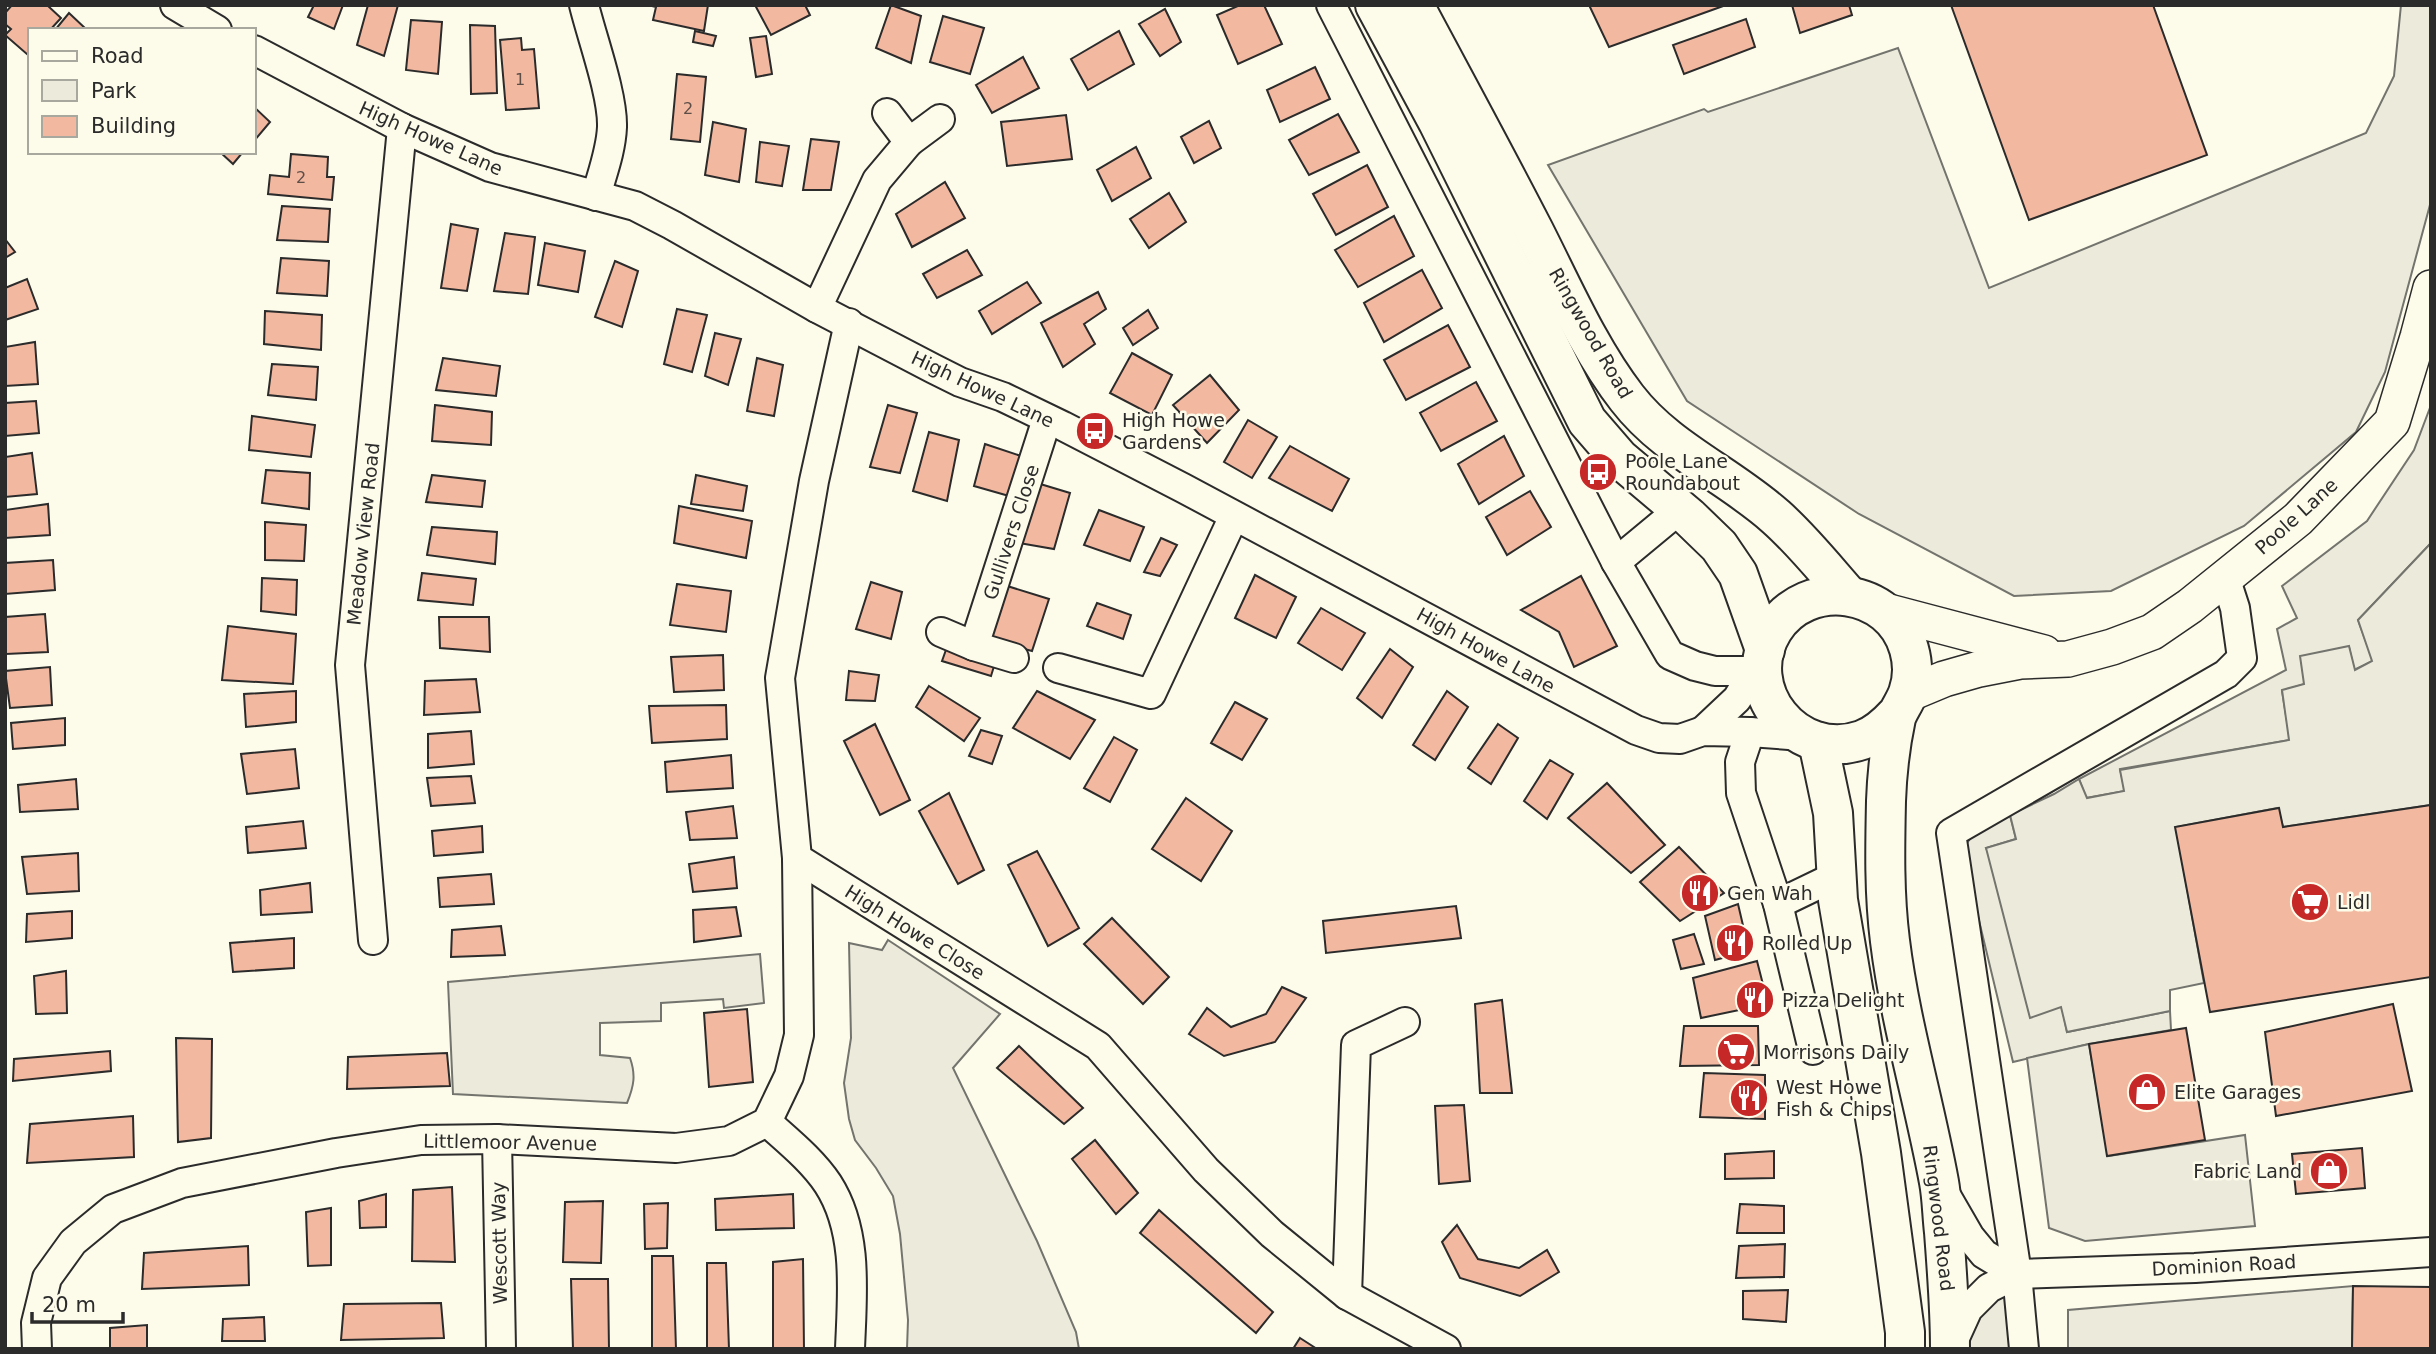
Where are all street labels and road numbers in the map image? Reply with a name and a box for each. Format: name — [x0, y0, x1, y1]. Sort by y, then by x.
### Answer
street label: High Howe Lane — [356, 96, 506, 180]
street label: Ringwood Road — [1545, 264, 1637, 402]
street label: High Howe Lane — [908, 346, 1058, 432]
street label: Meadow View Road — [342, 441, 384, 627]
street label: Gullivers Close — [979, 462, 1043, 602]
street label: Poole Lane — [2250, 473, 2342, 559]
street label: High Howe Lane — [1413, 603, 1559, 697]
street label: High Howe Close — [841, 880, 989, 984]
street label: Littlemoor Avenue — [423, 1129, 597, 1155]
street label: Ringwood Road — [1919, 1144, 1959, 1292]
street label: Wescott Way — [487, 1181, 511, 1305]
street label: Dominion Road — [2151, 1250, 2297, 1280]

